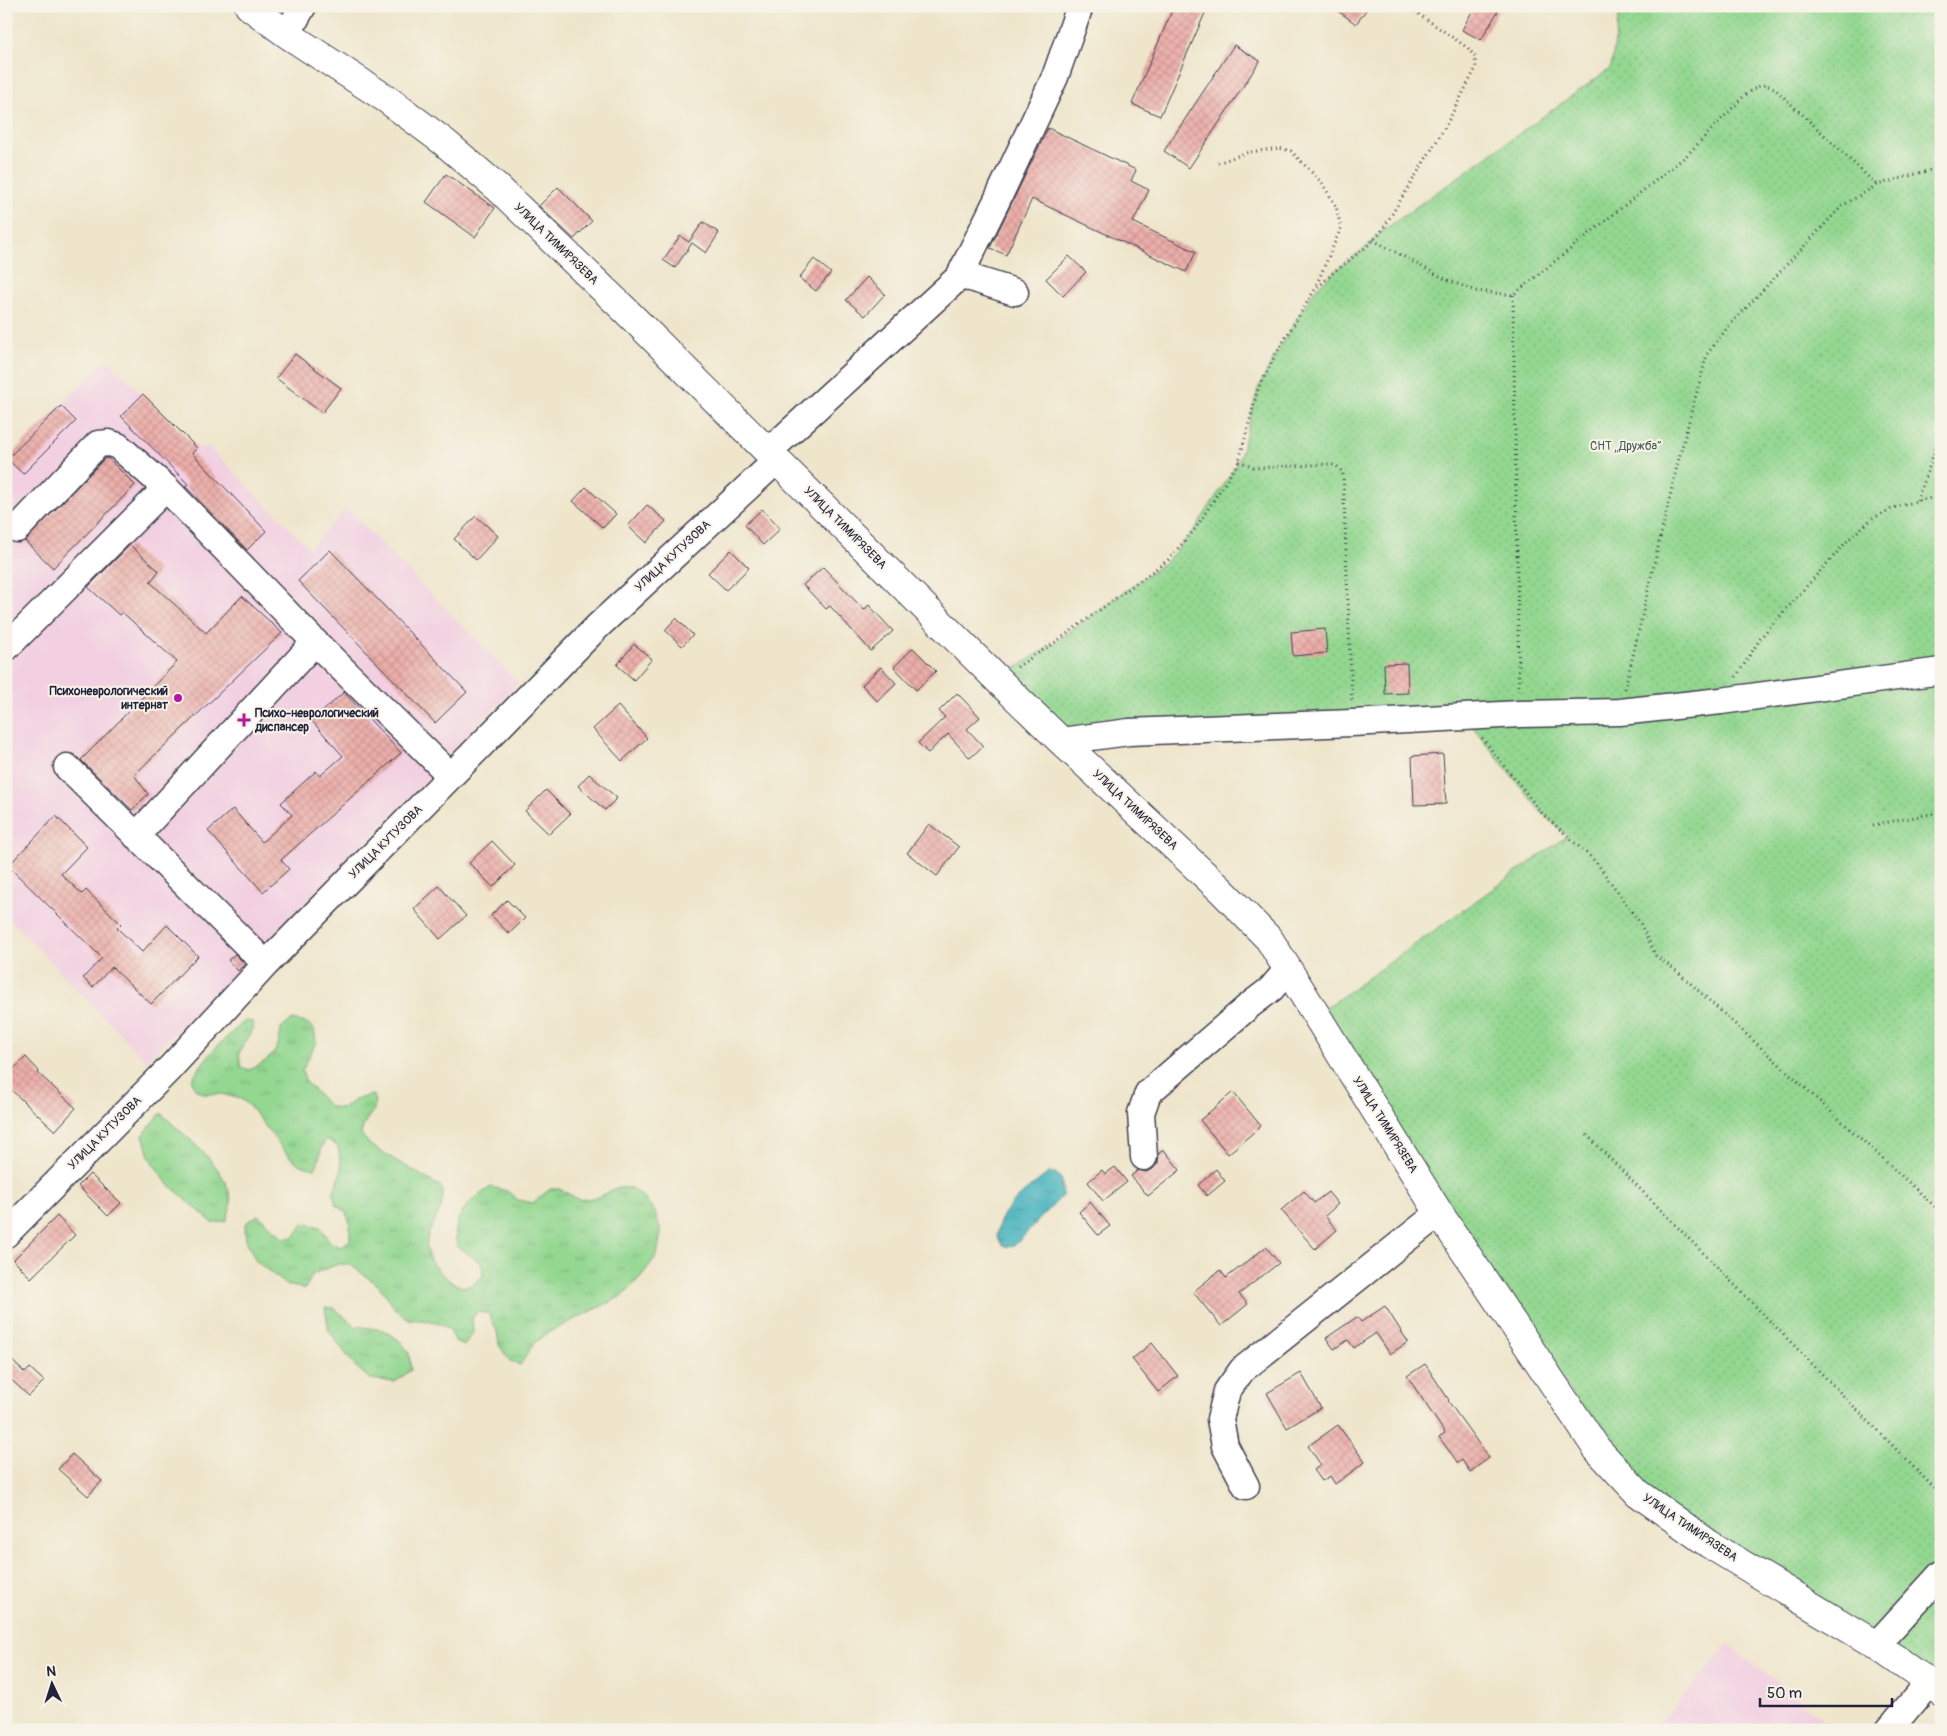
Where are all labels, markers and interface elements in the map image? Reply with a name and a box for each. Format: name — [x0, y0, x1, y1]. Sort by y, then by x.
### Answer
street label: УЛИЦА ТИМИРЯЗЕВА — [511, 200, 601, 288]
park label: СНТ „Дружба“ — [1590, 439, 1662, 454]
street label: УЛИЦА ТИМИРЯЗЕВА — [800, 483, 890, 573]
street label: УЛИЦА КУТУЗОВА — [632, 517, 714, 595]
place label: Психоневрологический интернат — [49, 684, 169, 713]
marker: Психоневрологический интернат — [172, 692, 184, 704]
place label: Психо-неврологический диспансер — [254, 706, 379, 735]
marker: Психо-неврологический диспансер — [237, 713, 251, 727]
street label: УЛИЦА ТИМИРЯЗЕВА — [1089, 767, 1181, 854]
street label: УЛИЦА КУТУЗОВА — [346, 802, 426, 882]
street label: УЛИЦА ТИМИРЯЗЕВА — [1349, 1074, 1421, 1176]
street label: УЛИЦА КУТУЗОВА — [65, 1093, 145, 1173]
street label: УЛИЦА ТИМИРЯЗЕВА — [1640, 1491, 1740, 1565]
north arrow — [28, 1658, 78, 1708]
text: N — [46, 1663, 56, 1680]
scale bar — [1760, 1676, 1892, 1708]
text: 50 m — [1767, 1684, 1802, 1703]

